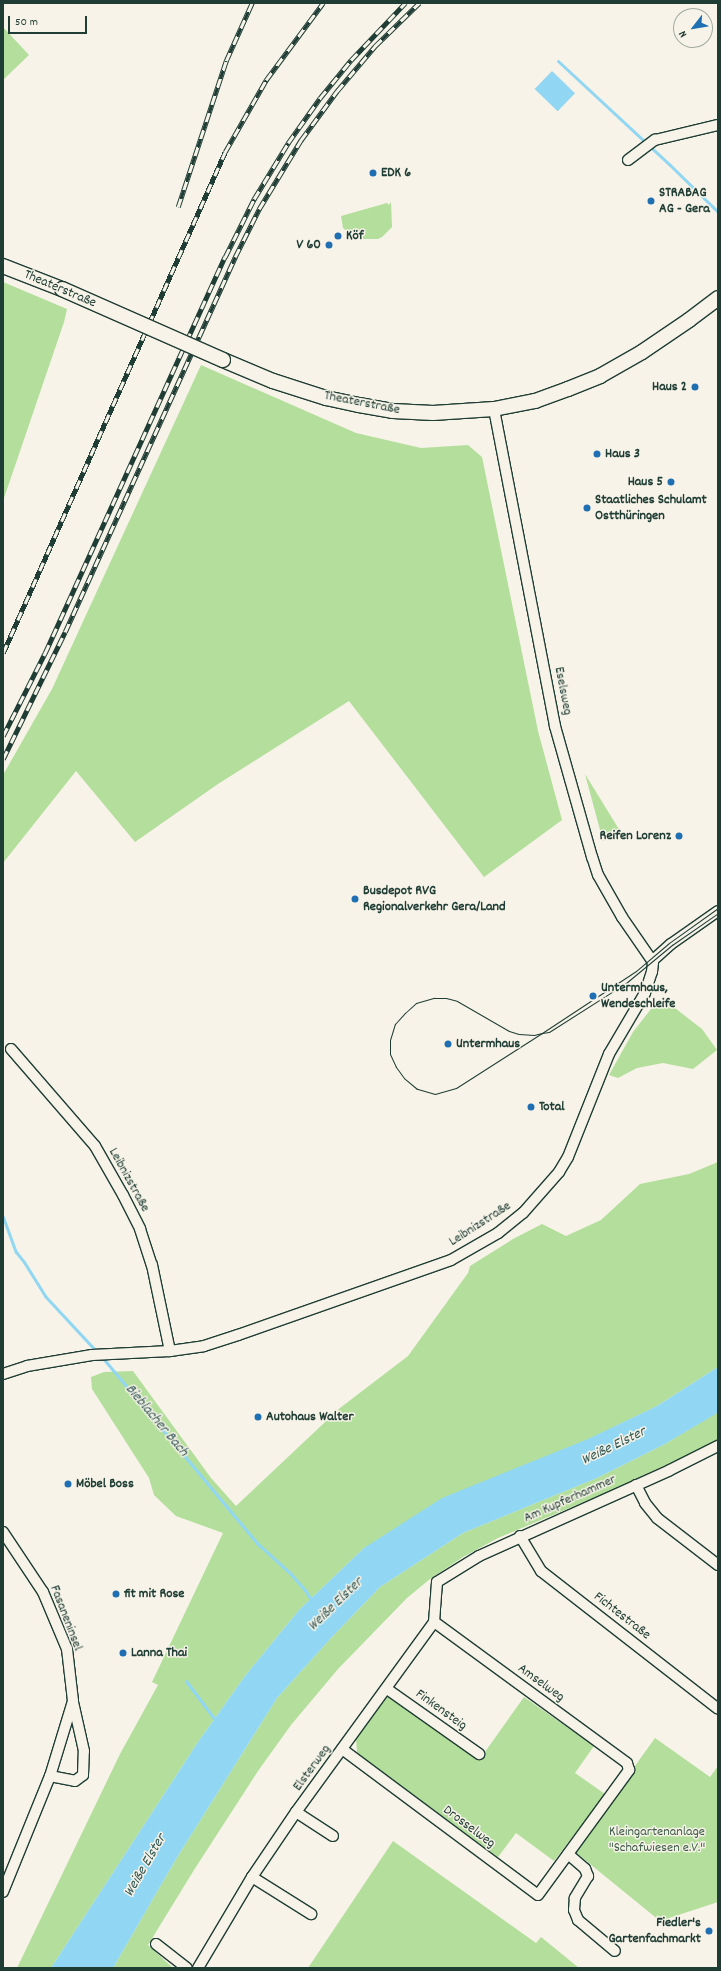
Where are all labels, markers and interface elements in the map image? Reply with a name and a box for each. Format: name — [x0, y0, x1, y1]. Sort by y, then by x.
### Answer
scale bar — [10, 8, 89, 34]
north arrow — [673, 8, 713, 48]
text: 50 m — [15, 14, 38, 31]
text: N — [675, 27, 692, 40]
place label: EDK 6 — [381, 165, 411, 181]
marker: EDK 6 — [368, 168, 378, 178]
place label: STRABAG AG - Gera — [659, 185, 710, 218]
marker: STRABAG AG - Gera — [646, 196, 656, 206]
place label: Köf — [346, 228, 364, 244]
marker: Köf — [333, 231, 343, 241]
place label: V 60 — [297, 237, 321, 253]
marker: V 60 — [324, 240, 334, 250]
street label: Theaterstraße — [21, 266, 99, 312]
place label: Haus 2 — [652, 379, 687, 395]
marker: Haus 2 — [690, 382, 700, 392]
street label: Theaterstraße — [323, 387, 401, 419]
place label: Haus 3 — [605, 446, 640, 462]
marker: Haus 3 — [592, 449, 602, 459]
place label: Haus 5 — [628, 474, 663, 490]
marker: Haus 5 — [666, 477, 676, 487]
place label: Staatliches Schulamt Ostthüringen — [595, 492, 707, 524]
marker: Staatliches Schulamt Ostthüringen — [582, 503, 592, 513]
street label: Eselsweg — [550, 665, 576, 717]
place label: Reifen Lorenz — [600, 828, 671, 844]
marker: Reifen Lorenz — [674, 831, 684, 841]
place label: Busdepot RVG Regionalverkehr Gera/Land — [363, 883, 505, 916]
marker: Busdepot RVG Regionalverkehr Gera/Land — [350, 894, 360, 904]
place label: Untermhaus, Wendeschleife — [601, 980, 675, 1012]
marker: Untermhaus, Wendeschleife — [588, 991, 598, 1001]
place label: Untermhaus — [456, 1036, 520, 1052]
marker: Untermhaus — [443, 1039, 453, 1049]
place label: Total — [539, 1099, 565, 1115]
marker: Total — [526, 1102, 536, 1112]
street label: Leibnizstraße — [105, 1145, 153, 1215]
street label: Leibnizstraße — [446, 1198, 514, 1250]
water label: Bieblacher Bach — [120, 1381, 192, 1461]
place label: Autohaus Walter — [266, 1409, 354, 1425]
marker: Autohaus Walter — [253, 1412, 263, 1422]
water label: Weiße Elster — [579, 1424, 649, 1470]
street label: Am Kupferhammer — [521, 1471, 619, 1527]
place label: Möbel Boss — [76, 1476, 134, 1492]
marker: Möbel Boss — [63, 1479, 73, 1489]
water label: Weiße Elster — [305, 1574, 367, 1636]
street label: Fasaneninsel — [46, 1583, 86, 1653]
place label: fit mit Rose — [124, 1586, 184, 1602]
marker: fit mit Rose — [111, 1589, 121, 1599]
street label: Fichtestraße — [590, 1589, 654, 1643]
place label: Lanna Thai — [131, 1645, 187, 1661]
marker: Lanna Thai — [118, 1648, 128, 1658]
street label: Amselweg — [514, 1660, 568, 1706]
street label: Finkensteig — [412, 1686, 470, 1734]
street label: Elsterweg — [290, 1741, 334, 1795]
street label: Drosselweg — [439, 1802, 499, 1852]
park label: Kleingartenanlage "Schafwiesen e.V." — [609, 1824, 705, 1856]
water label: Weiße Elster — [121, 1831, 171, 1901]
place label: Fiedler's Gartenfachmarkt — [609, 1915, 701, 1948]
marker: Fiedler's Gartenfachmarkt — [704, 1926, 714, 1936]

